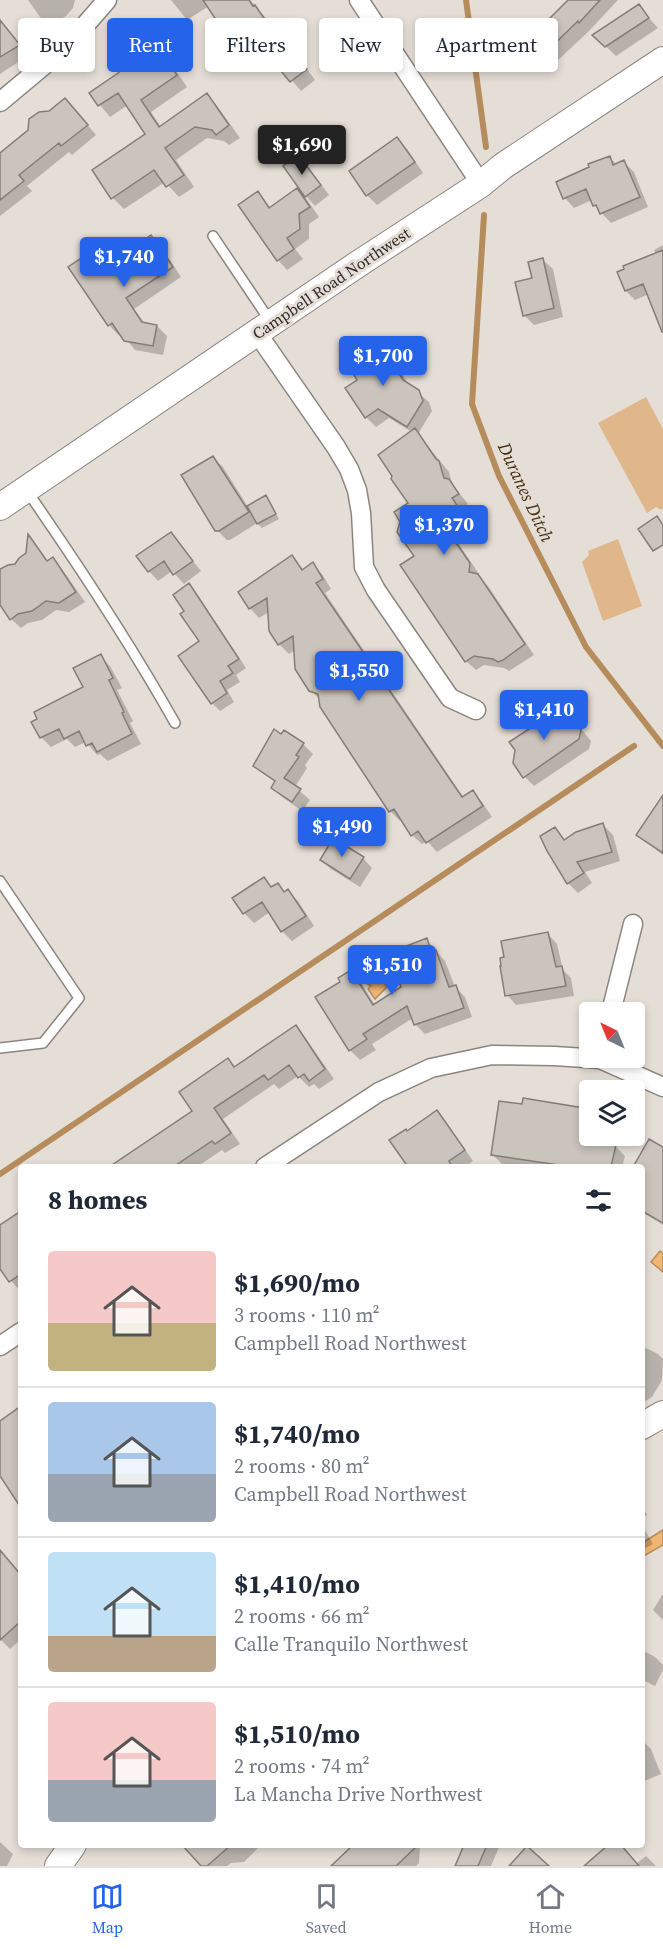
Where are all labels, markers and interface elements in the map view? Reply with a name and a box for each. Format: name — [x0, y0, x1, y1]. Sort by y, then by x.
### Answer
chip: Buy — [18, 18, 95, 72]
chip: Rent — [107, 18, 193, 72]
chip: Filters — [205, 18, 307, 72]
chip: New — [319, 18, 403, 72]
chip: Apartment — [415, 18, 558, 72]
pin: $1,690 — [253, 125, 351, 176]
text: $1,690 — [272, 130, 332, 158]
street label: Campbell Road Northwest — [248, 221, 415, 344]
pin: $1,740 — [75, 237, 173, 288]
text: $1,740 — [94, 242, 154, 270]
pin: $1,700 — [334, 336, 432, 387]
text: $1,700 — [353, 341, 413, 369]
water label: Duranes Ditch — [492, 437, 560, 546]
pin: $1,370 — [395, 505, 493, 556]
text: $1,370 — [414, 510, 474, 538]
pin: $1,550 — [310, 651, 408, 702]
text: $1,550 — [329, 656, 389, 684]
pin: $1,410 — [495, 690, 593, 741]
text: $1,410 — [514, 695, 574, 723]
pin: $1,490 — [293, 807, 391, 858]
text: $1,490 — [312, 812, 372, 840]
pin: $1,510 — [343, 945, 441, 996]
text: $1,510 — [362, 950, 422, 978]
north arrow — [579, 1002, 645, 1068]
map controls — [579, 1002, 645, 1146]
button: layers — [579, 1080, 645, 1146]
text: 8 homes — [48, 1182, 147, 1218]
icon: filters — [582, 1184, 615, 1217]
text: $1,690/mo — [234, 1265, 360, 1301]
icon: home — [96, 1275, 168, 1347]
text: 3 rooms · 110 m² — [234, 1301, 380, 1329]
text: Campbell Road Northwest — [234, 1329, 466, 1357]
text: $1,740/mo — [234, 1416, 360, 1452]
icon: home — [96, 1426, 168, 1498]
text: 2 rooms · 80 m² — [234, 1452, 370, 1480]
text: Campbell Road Northwest — [234, 1480, 466, 1508]
text: $1,410/mo — [234, 1566, 360, 1602]
icon: home — [96, 1576, 168, 1648]
text: 2 rooms · 66 m² — [234, 1602, 370, 1630]
text: Calle Tranquilo Northwest — [234, 1630, 468, 1658]
text: $1,510/mo — [234, 1716, 360, 1752]
icon: home — [96, 1726, 168, 1798]
text: 2 rooms · 74 m² — [234, 1752, 370, 1780]
text: La Mancha Drive Northwest — [234, 1780, 482, 1808]
tab: Map — [91, 1880, 124, 1938]
tab: Saved — [306, 1880, 347, 1938]
tab: Home — [528, 1880, 572, 1938]

